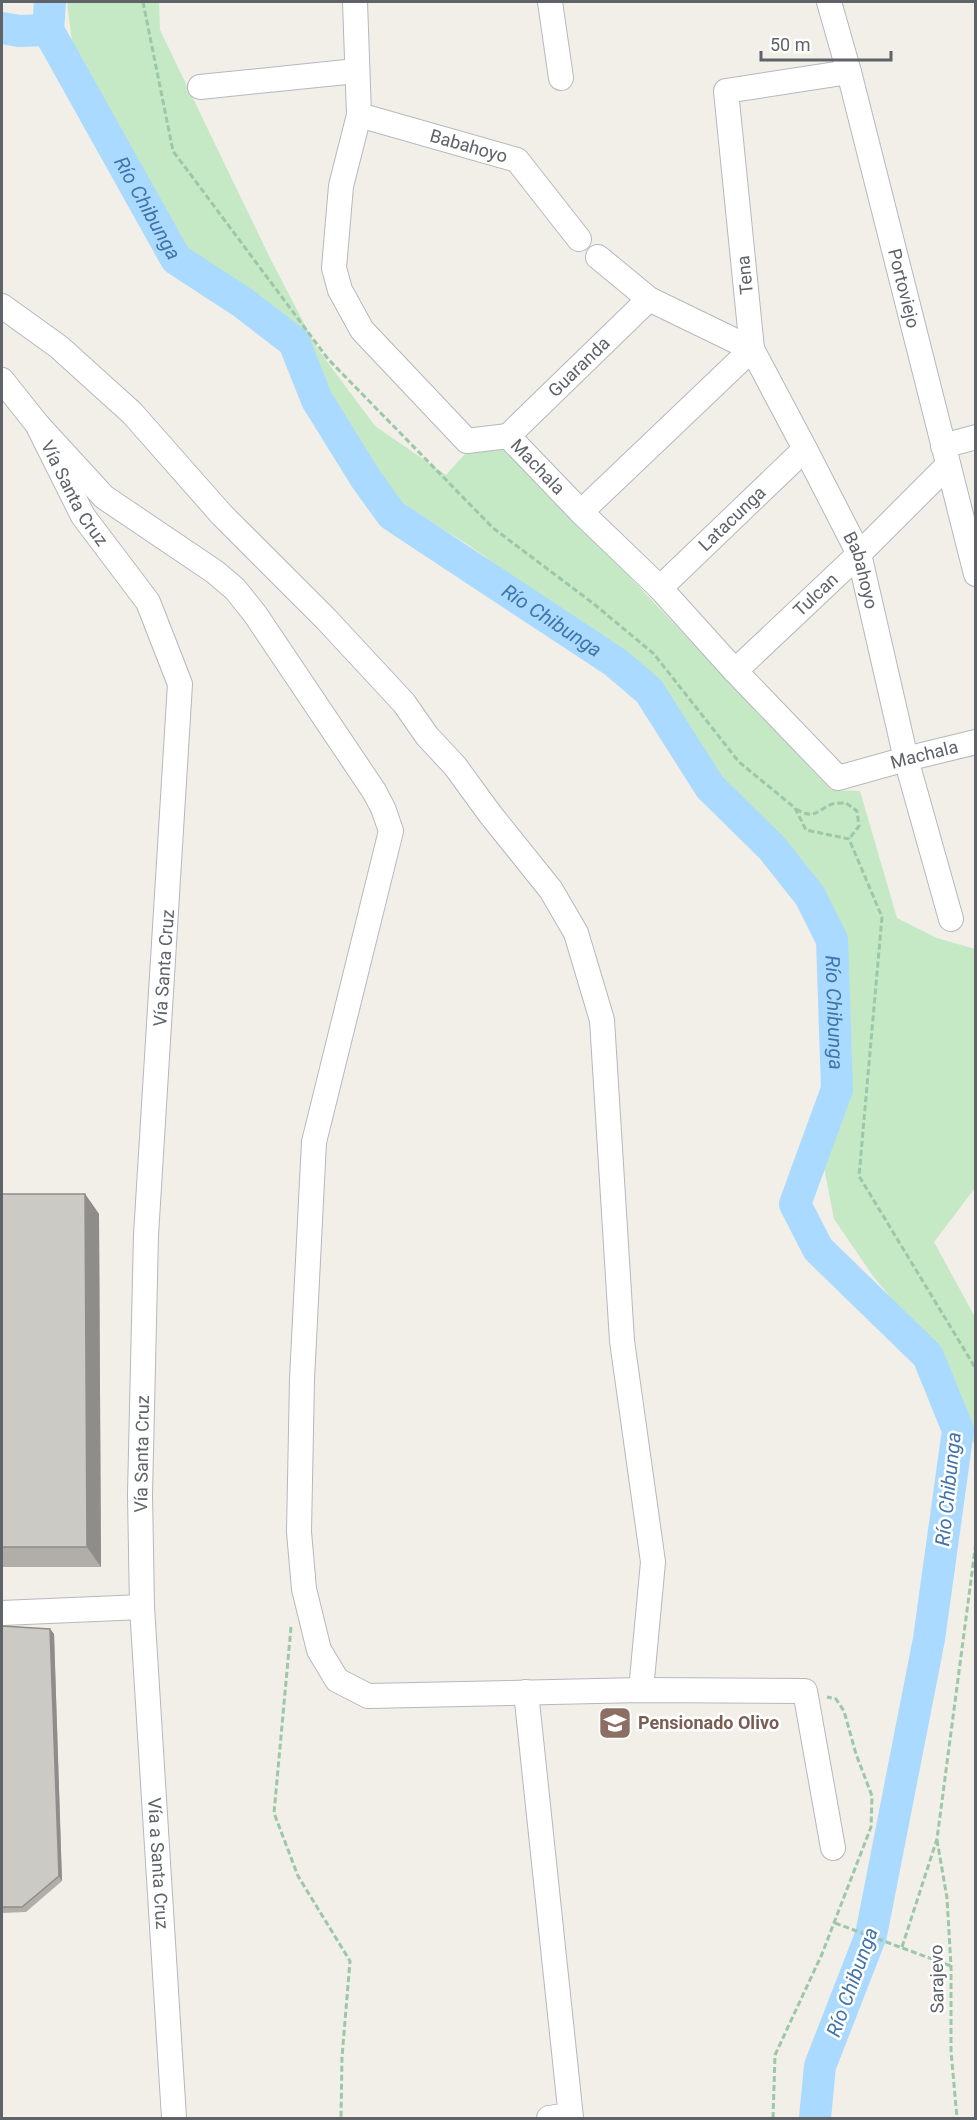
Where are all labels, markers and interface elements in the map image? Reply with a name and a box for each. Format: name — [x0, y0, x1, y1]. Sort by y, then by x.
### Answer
scale bar — [761, 24, 892, 62]
text: 50 m — [770, 34, 810, 55]
street label: Babahoyo — [428, 125, 510, 167]
water label: Río Chibunga — [109, 152, 186, 264]
street label: Portoviejo — [884, 246, 924, 330]
street label: Tena — [732, 254, 757, 296]
street label: Guaranda — [544, 332, 614, 401]
street label: Machala — [507, 434, 569, 499]
street label: Vía Santa Cruz — [37, 437, 113, 550]
street label: Latacunga — [694, 482, 770, 555]
street label: Babahoyo — [839, 528, 882, 611]
street label: Tulcan — [789, 568, 842, 620]
water label: Río Chibunga — [497, 579, 606, 662]
street label: Machala — [888, 736, 960, 773]
street label: Vía Santa Cruz — [149, 909, 178, 1027]
water label: Río Chibunga — [821, 955, 848, 1070]
street label: Vía Santa Cruz — [130, 1395, 153, 1513]
water label: Río Chibunga — [930, 1431, 966, 1547]
school or university icon: Pensionado Olivo — [597, 1705, 633, 1741]
place label: Pensionado Olivo — [638, 1712, 779, 1733]
street label: Vía a Santa Cruz — [144, 1797, 173, 1930]
water label: Río Chibunga — [821, 1924, 883, 2040]
street label: Sarajevo — [925, 1945, 948, 2013]

